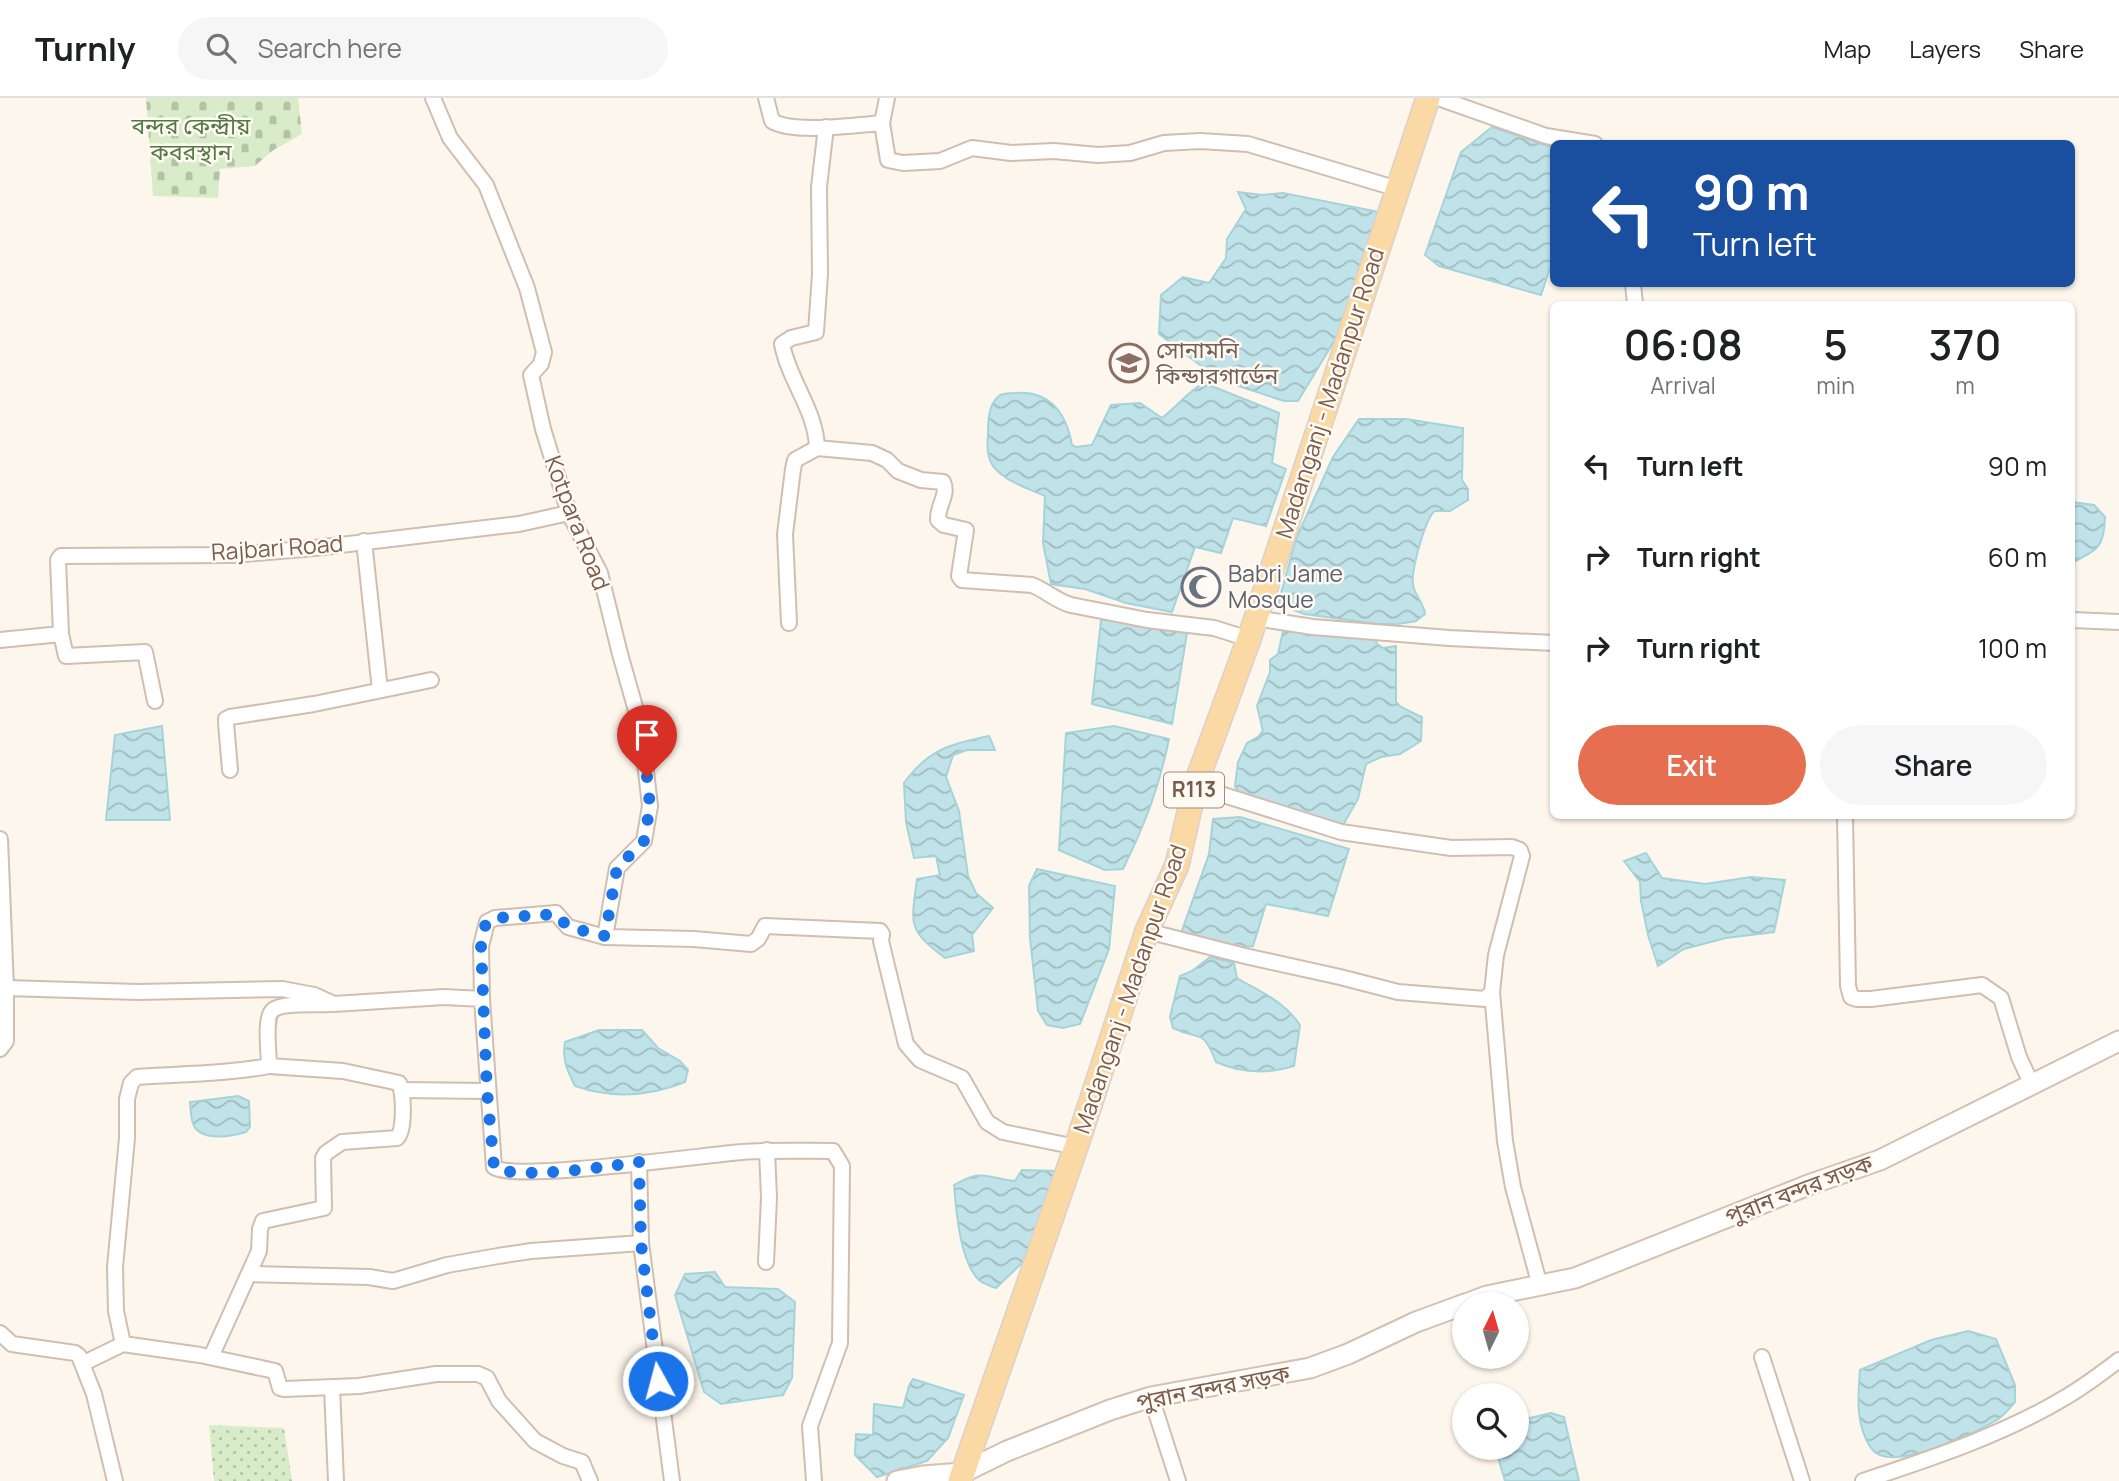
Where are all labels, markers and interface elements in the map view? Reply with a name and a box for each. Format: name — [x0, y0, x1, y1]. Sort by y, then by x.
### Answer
search box — [178, 17, 668, 80]
text: Turnly — [35, 26, 136, 71]
icon: search — [202, 29, 240, 67]
text: Search here — [258, 30, 402, 66]
text: Map — [1824, 32, 1871, 65]
text: Layers — [1909, 32, 1981, 65]
text: Share — [2019, 32, 2084, 65]
park label: বন্দর কেন্দ্রীয় কবরস্থান — [131, 109, 251, 167]
text: 90 m — [1693, 158, 1810, 225]
icon: left — [1578, 168, 1669, 259]
text: Turn left — [1693, 222, 1817, 266]
street label: Madanganj - Madanpur Road — [1267, 243, 1391, 542]
text: 06:08 — [1624, 315, 1743, 373]
text: 5 — [1823, 315, 1848, 373]
text: 370 — [1928, 315, 2001, 373]
place label: সোনামনি কিন্ডারগার্ডেন — [1155, 333, 1280, 391]
school or university icon: সোনামনি কিন্ডারগার্ডেন — [1108, 342, 1150, 384]
text: Arrival — [1650, 369, 1716, 401]
text: min — [1816, 369, 1855, 401]
text: m — [1955, 369, 1975, 401]
icon: left — [1578, 447, 1616, 485]
text: Turn left — [1637, 448, 1744, 484]
text: 90 m — [1988, 448, 2047, 484]
street label: Kotpara Road — [538, 451, 618, 594]
street label: Rajbari Road — [210, 526, 344, 568]
icon: right — [1578, 538, 1616, 576]
text: Turn right — [1637, 539, 1761, 575]
text: 60 m — [1988, 539, 2047, 575]
place label: Babri Jame Mosque — [1228, 557, 1343, 615]
mosque icon: Babri Jame Mosque — [1180, 566, 1222, 608]
icon: right — [1578, 629, 1616, 667]
text: Turn right — [1637, 630, 1761, 666]
text: 100 m — [1978, 630, 2047, 666]
pin — [617, 705, 677, 777]
icon: arrive — [628, 716, 666, 754]
button: Exit — [1578, 725, 1806, 805]
button: Share — [1820, 725, 2047, 805]
road number: R113 — [1164, 772, 1224, 808]
street label: Madanganj - Madanpur Road — [1064, 840, 1194, 1137]
street label: পুরান বন্দর সড়ক — [1720, 1146, 1877, 1232]
north arrow — [1452, 1292, 1530, 1368]
map controls — [1452, 1292, 1529, 1460]
position arrow — [621, 1344, 695, 1418]
street label: পুরান বন্দর সড়ক — [1133, 1356, 1293, 1418]
button: search — [1452, 1383, 1529, 1460]

